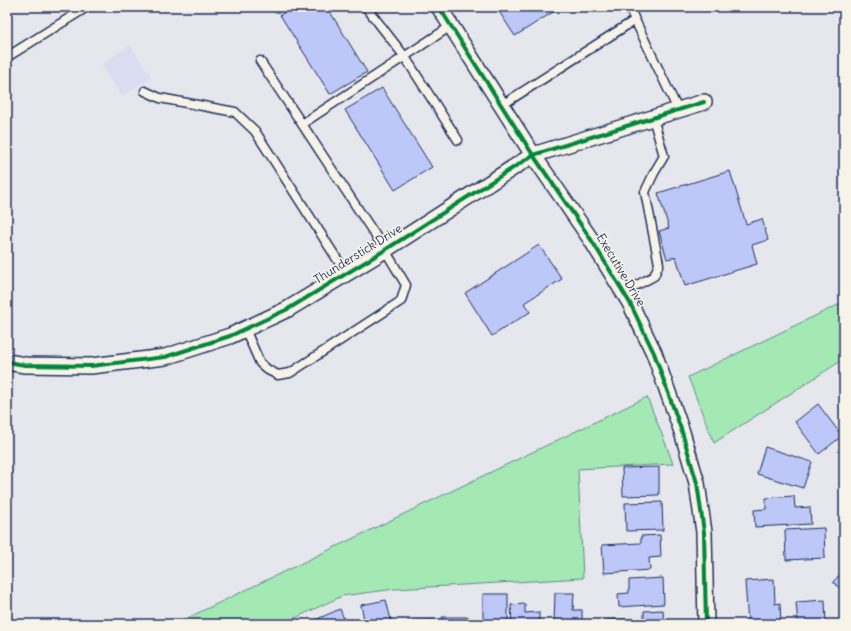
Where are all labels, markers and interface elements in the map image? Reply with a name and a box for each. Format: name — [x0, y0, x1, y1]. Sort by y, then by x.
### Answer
street label: Thunderstick Drive — [311, 220, 405, 287]
street label: Executive Drive — [594, 231, 649, 309]

